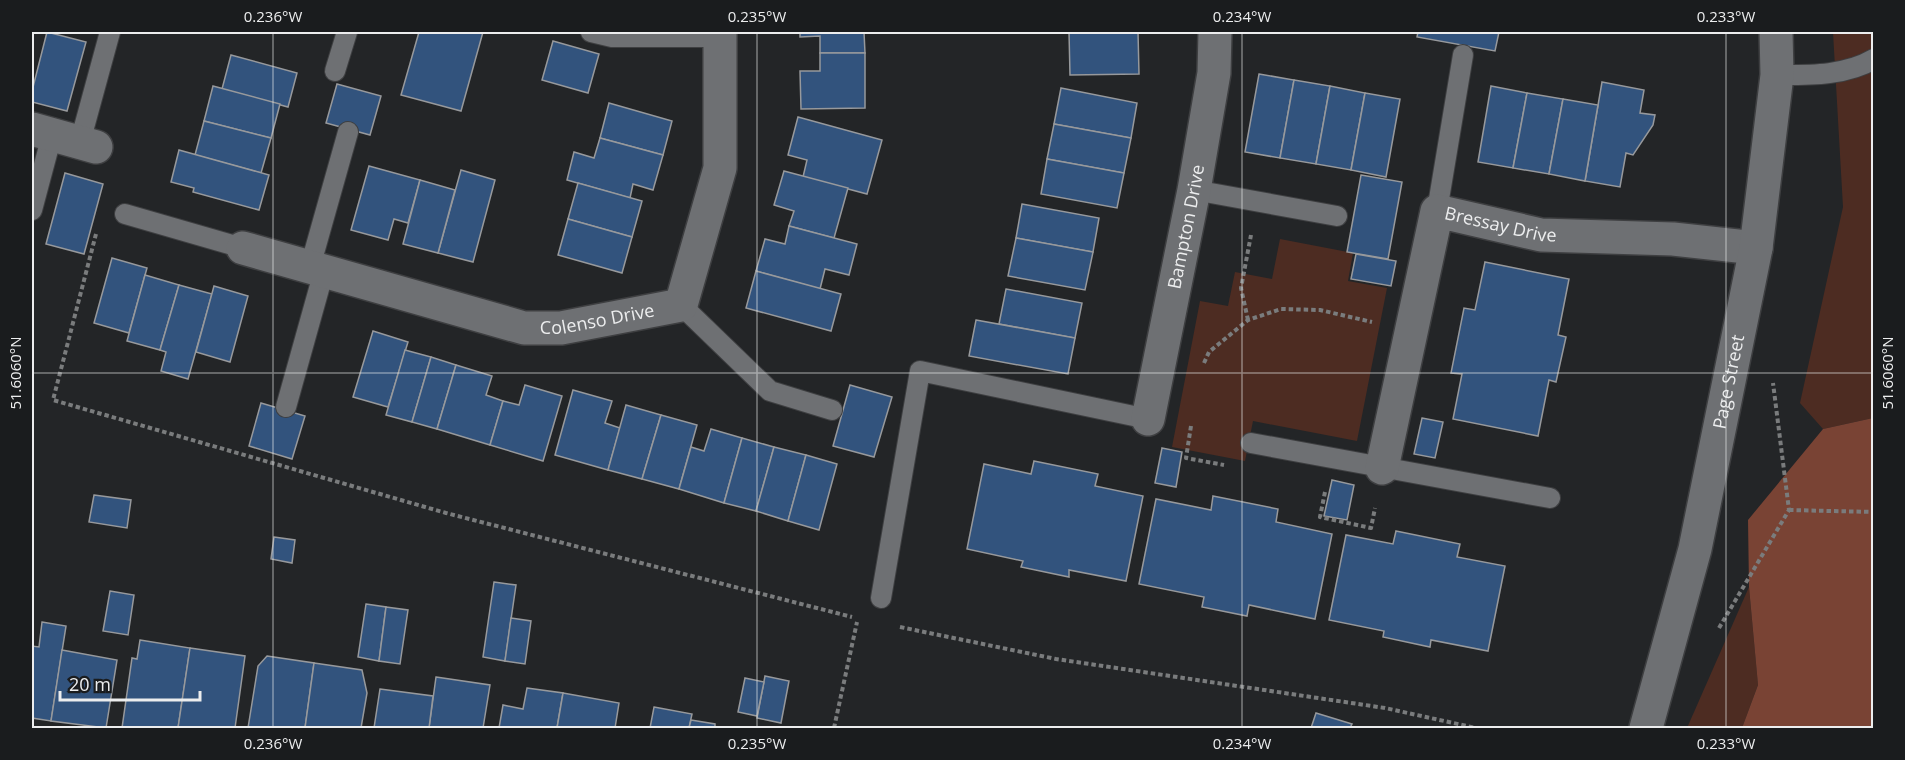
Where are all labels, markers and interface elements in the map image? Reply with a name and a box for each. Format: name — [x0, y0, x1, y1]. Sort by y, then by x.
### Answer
text: 0.236°W — [244, 6, 302, 26]
text: 0.235°W — [728, 6, 786, 26]
text: 0.234°W — [1213, 6, 1271, 26]
text: 0.233°W — [1697, 6, 1755, 26]
street label: Bampton Drive — [1161, 163, 1209, 291]
street label: Bressay Drive — [1442, 200, 1557, 246]
street label: Colenso Drive — [540, 297, 656, 339]
street label: Page Street — [1707, 332, 1749, 431]
text: 51.6060°N — [5, 336, 25, 410]
text: 51.6060°N — [1877, 336, 1897, 410]
scale bar — [60, 664, 200, 702]
text: 20 m — [69, 672, 111, 696]
text: 0.236°W — [244, 733, 302, 753]
text: 0.235°W — [728, 733, 786, 753]
text: 0.234°W — [1213, 733, 1271, 753]
text: 0.233°W — [1697, 733, 1755, 753]

